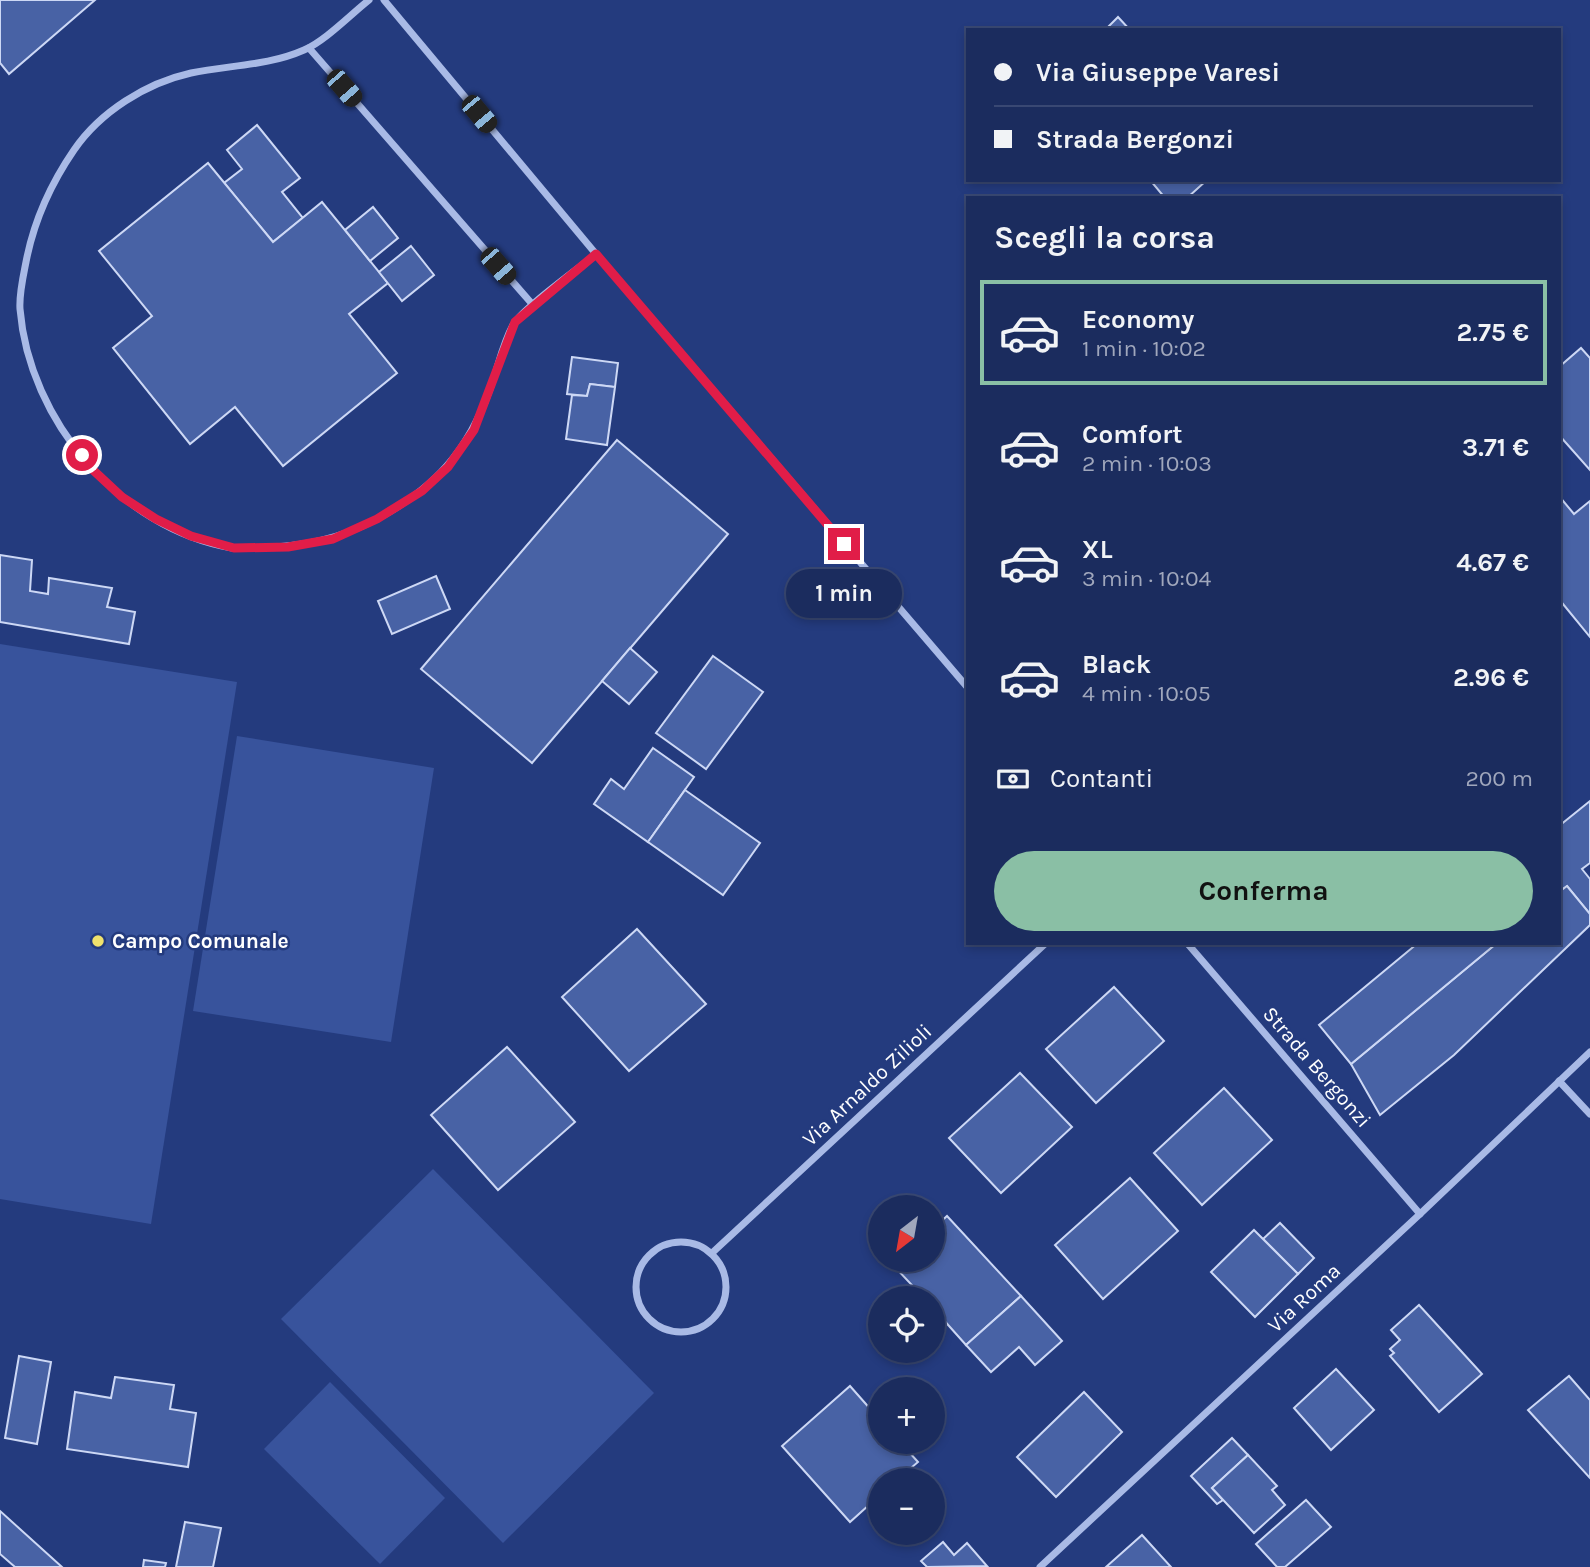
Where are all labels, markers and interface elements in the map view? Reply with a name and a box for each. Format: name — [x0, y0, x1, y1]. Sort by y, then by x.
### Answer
text: Via Giuseppe Varesi — [1036, 57, 1280, 88]
car — [323, 65, 366, 111]
car — [458, 91, 501, 137]
text: Strada Bergonzi — [1036, 124, 1234, 155]
text: Scegli la corsa — [994, 219, 1215, 256]
car — [477, 243, 520, 289]
icon: car — [998, 301, 1061, 364]
text: Economy — [1082, 304, 1194, 335]
text: 2.75 € — [1457, 317, 1529, 348]
text: 1 min · 10:02 — [1082, 335, 1206, 362]
icon: car — [998, 416, 1061, 479]
text: Comfort — [1082, 419, 1183, 450]
text: 3.71 € — [1462, 432, 1529, 463]
route start — [66, 439, 98, 471]
text: 2 min · 10:03 — [1082, 450, 1212, 477]
route end — [828, 528, 860, 560]
icon: car — [998, 531, 1061, 594]
text: XL — [1082, 534, 1113, 565]
text: 4.67 € — [1456, 547, 1529, 578]
text: 3 min · 10:04 — [1082, 565, 1211, 592]
callout: 1 min — [786, 568, 902, 618]
text: 1 min — [815, 580, 873, 607]
icon: car — [998, 646, 1061, 709]
text: Black — [1082, 649, 1151, 680]
text: 2.96 € — [1453, 662, 1529, 693]
text: 4 min · 10:05 — [1082, 680, 1211, 707]
icon: cash — [994, 760, 1032, 798]
text: Contanti — [1050, 763, 1153, 794]
text: 200 m — [1465, 765, 1533, 792]
button: Conferma — [994, 851, 1533, 931]
place label: Campo Comunale — [112, 929, 289, 953]
marker: Campo Comunale — [90, 933, 106, 949]
street label: Strada Bergonzi — [1258, 1002, 1376, 1132]
street label: Via Arnaldo Zilioli — [797, 1019, 937, 1151]
north arrow — [868, 1195, 945, 1272]
map controls — [868, 1195, 945, 1545]
street label: Via Roma — [1263, 1258, 1345, 1338]
button: locate — [868, 1286, 945, 1363]
button: + — [868, 1377, 945, 1454]
button: − — [868, 1468, 945, 1545]

